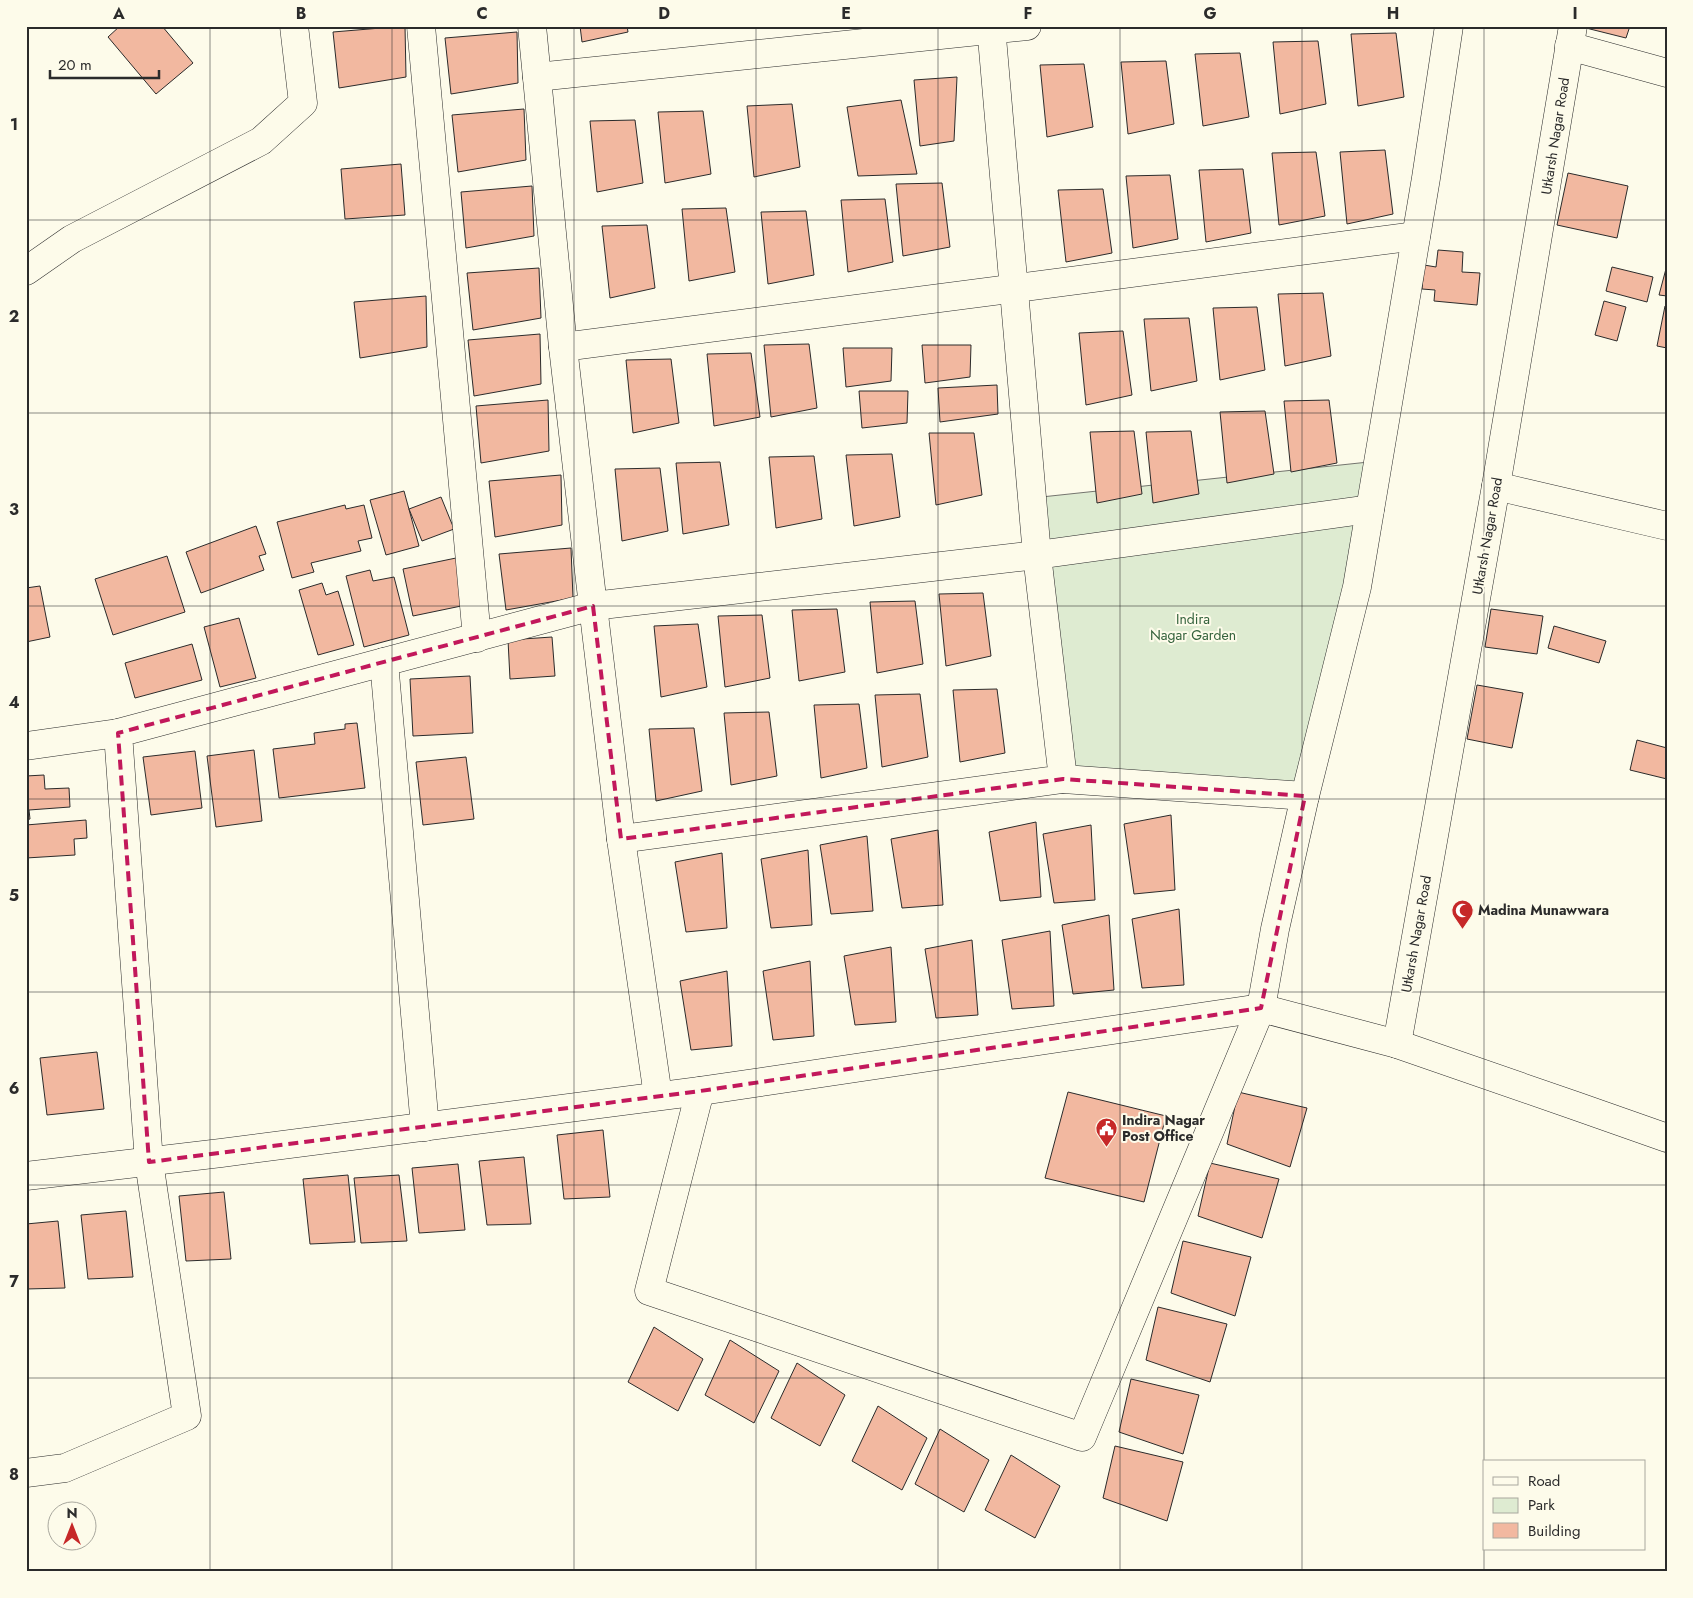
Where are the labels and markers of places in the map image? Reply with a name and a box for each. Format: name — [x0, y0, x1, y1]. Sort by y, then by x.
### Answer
mosque icon: Madina Munawwara — [1450, 898, 1474, 929]
place label: Madina Munawwara — [1478, 900, 1609, 920]
place label: Indira Nagar Post Office — [1122, 1110, 1205, 1146]
public building icon: Indira Nagar Post Office — [1094, 1116, 1118, 1147]

